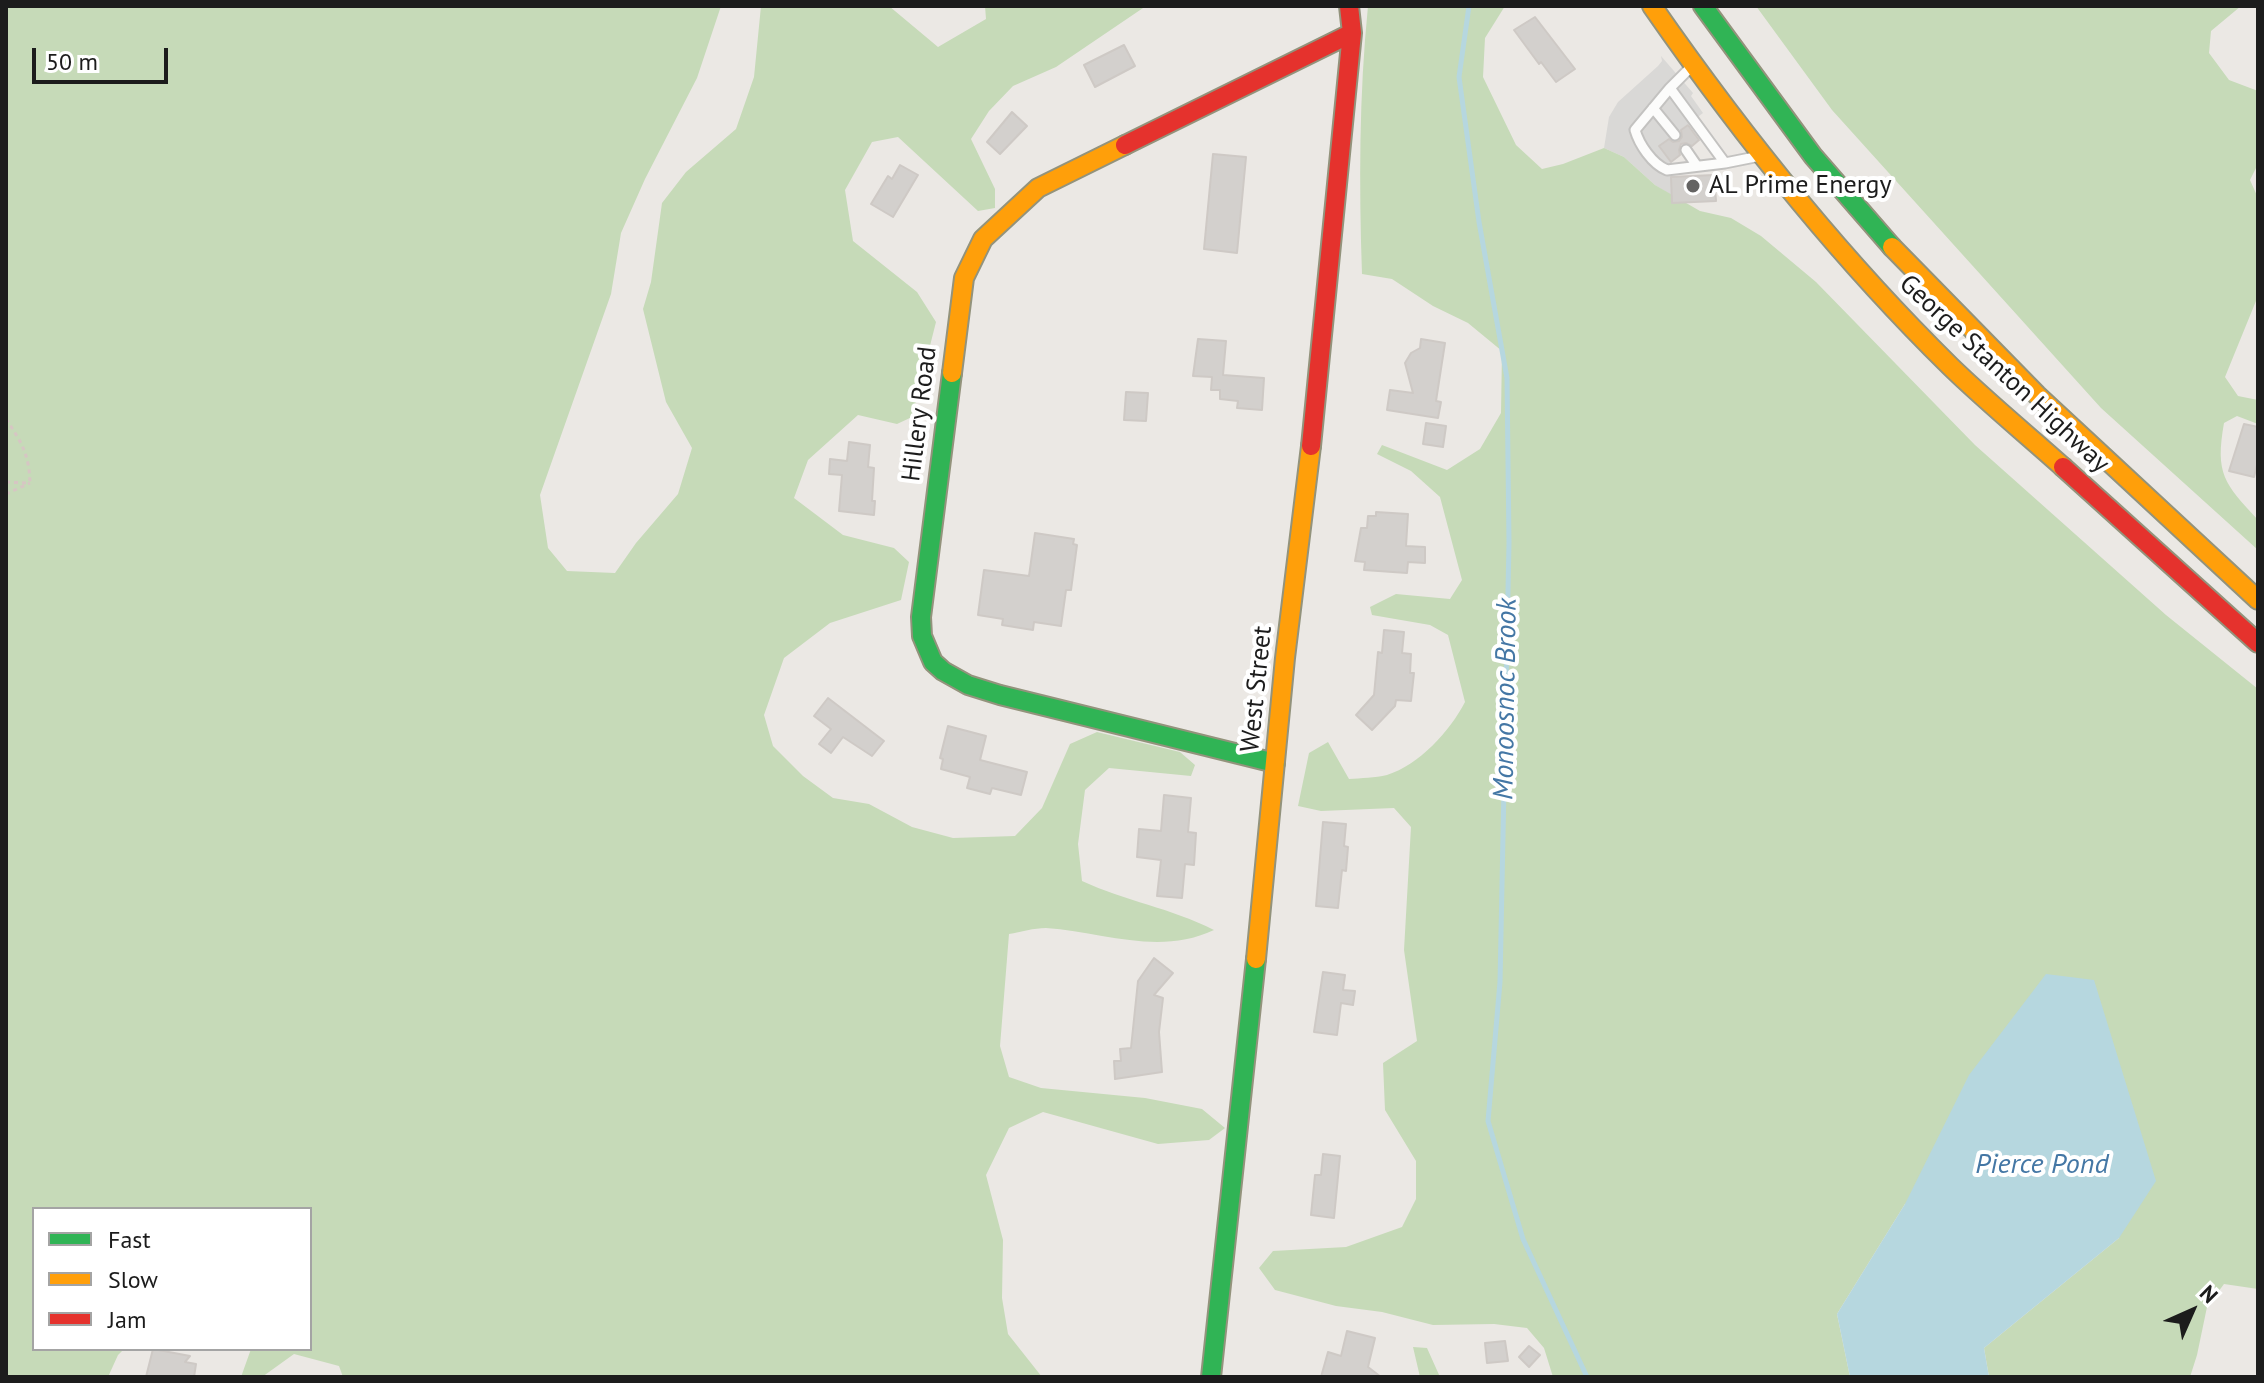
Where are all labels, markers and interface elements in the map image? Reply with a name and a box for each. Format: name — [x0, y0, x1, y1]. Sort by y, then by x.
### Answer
scale bar — [36, 32, 172, 82]
text: 50 m — [46, 46, 98, 77]
place label: AL Prime Energy — [1709, 170, 1892, 202]
marker: AL Prime Energy — [1684, 177, 1702, 195]
street label: George Stanton Highway — [1892, 269, 2116, 479]
street label: Hillery Road — [896, 345, 944, 483]
water label: Monoosnoc Brook — [1487, 598, 1525, 800]
street label: West Street — [1235, 624, 1279, 754]
water label: Pierce Pond — [1975, 1148, 2109, 1182]
legend — [32, 1207, 312, 1351]
text: Fast — [108, 1224, 151, 1255]
text: Slow — [108, 1264, 158, 1295]
north arrow — [2152, 1271, 2232, 1351]
text: N — [2194, 1279, 2224, 1309]
text: Jam — [108, 1304, 146, 1335]

